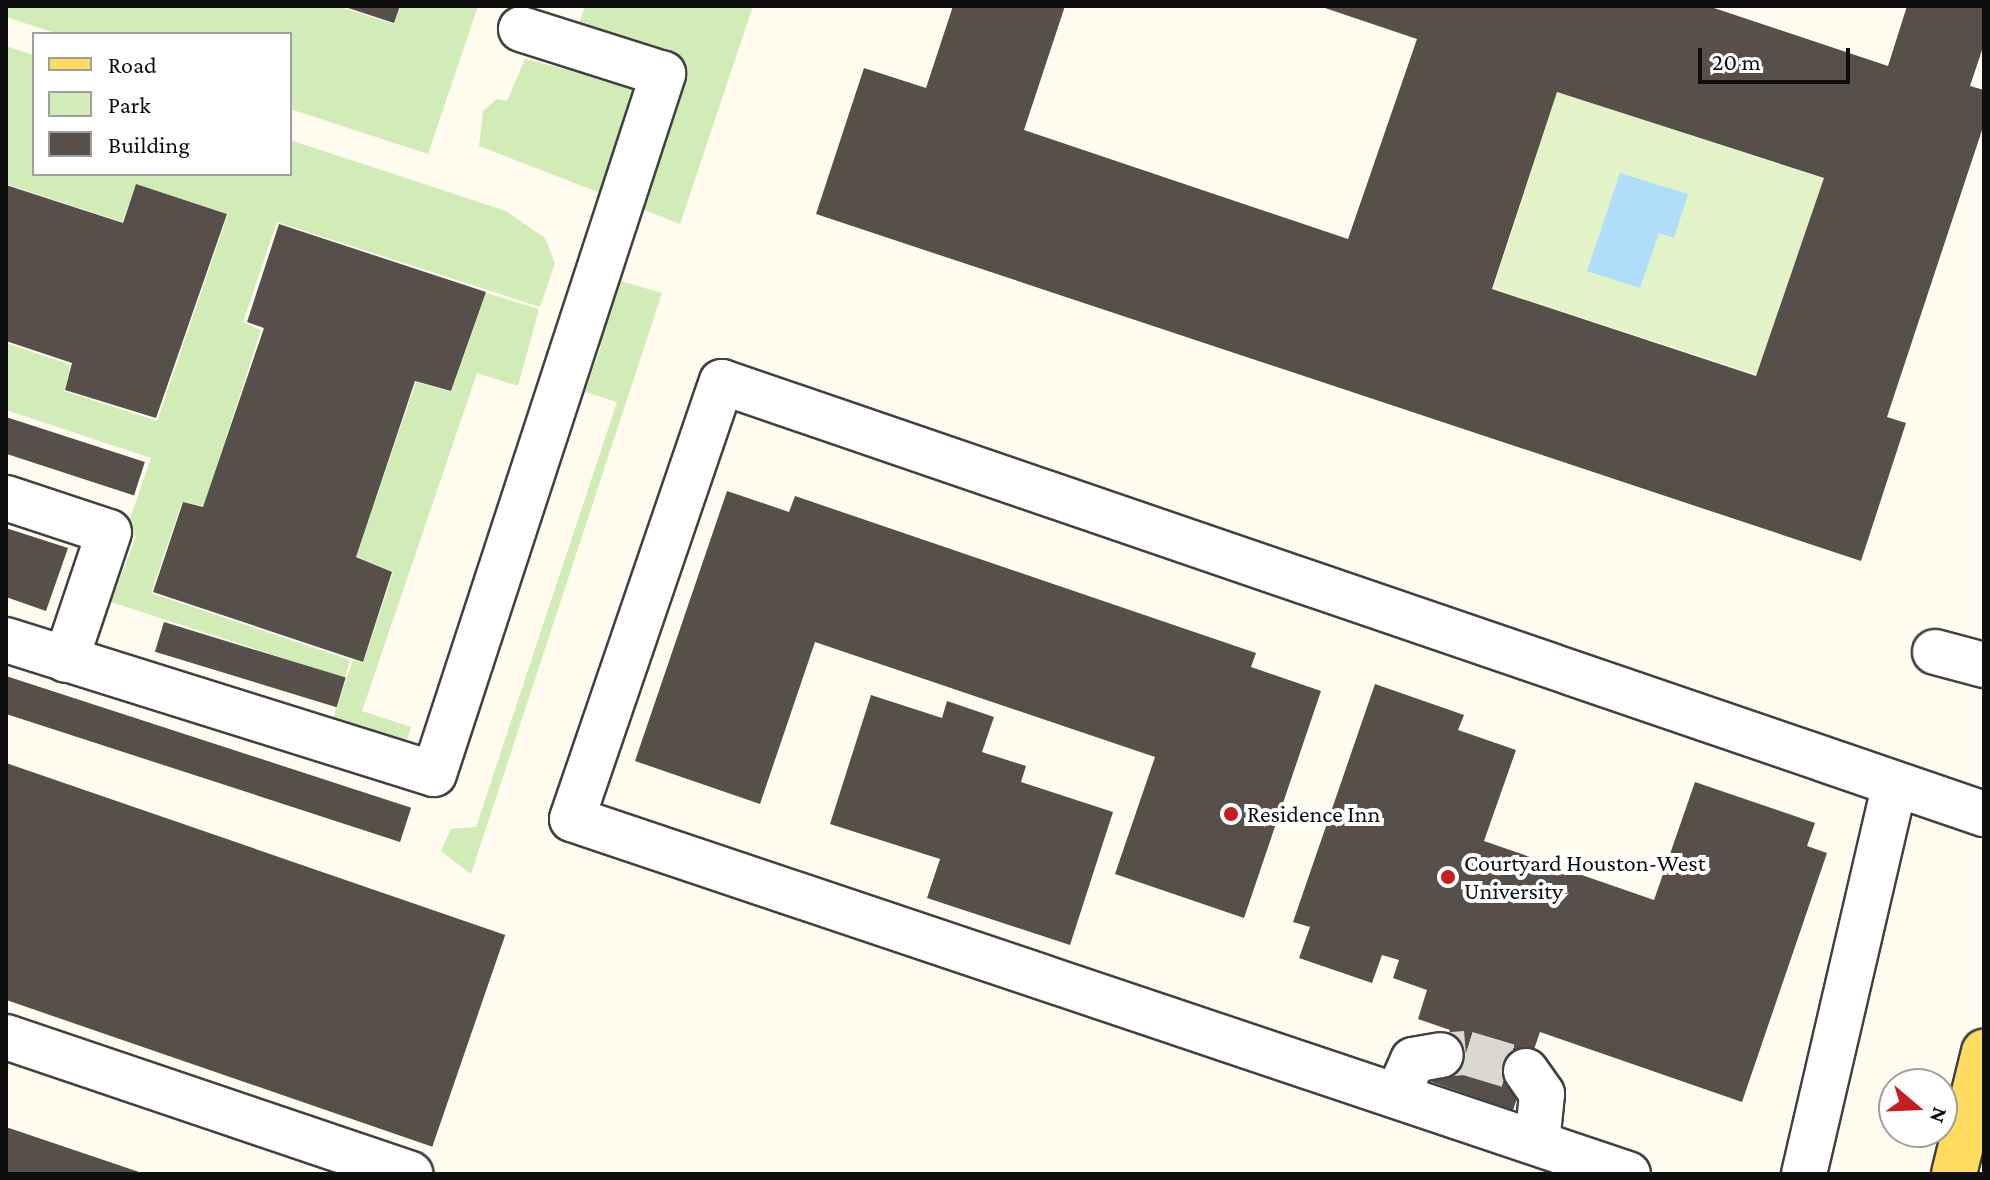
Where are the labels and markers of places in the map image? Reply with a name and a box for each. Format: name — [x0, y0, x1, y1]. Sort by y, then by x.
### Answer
place label: Residence Inn — [1247, 800, 1380, 828]
marker: Residence Inn — [1222, 805, 1240, 823]
place label: Courtyard Houston-West University — [1464, 849, 1706, 905]
marker: Courtyard Houston-West University — [1439, 868, 1457, 886]

